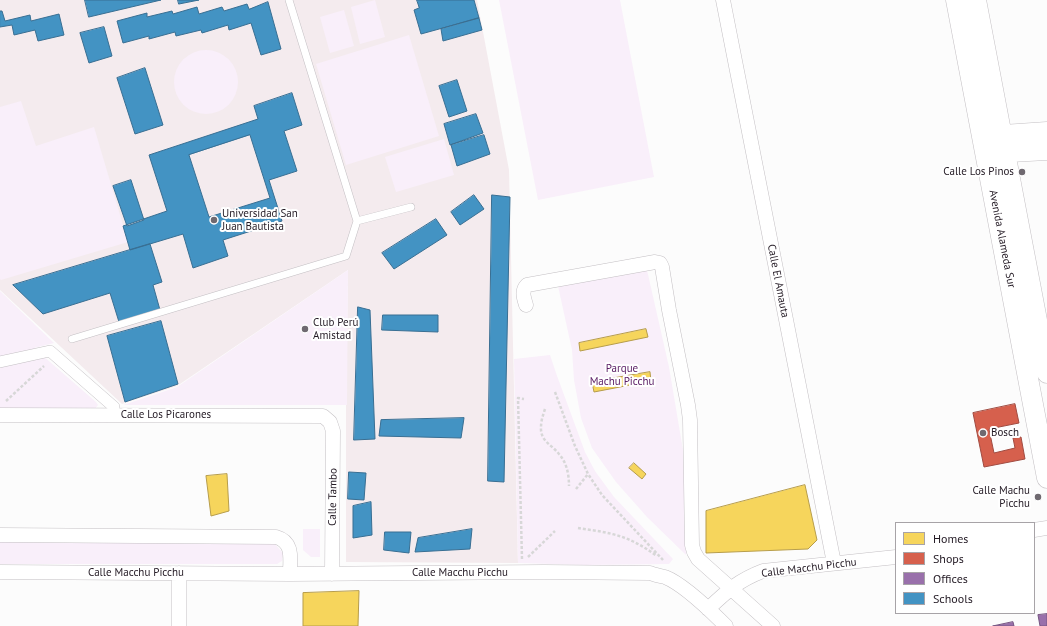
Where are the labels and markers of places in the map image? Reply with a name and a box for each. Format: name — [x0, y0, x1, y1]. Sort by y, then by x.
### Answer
place label: Calle Los Pinos — [943, 165, 1014, 179]
marker: Calle Los Pinos — [1017, 167, 1027, 177]
place label: Universidad San Juan Bautista — [222, 207, 298, 233]
marker: Universidad San Juan Bautista — [209, 215, 219, 225]
place label: Club Perú Amistad — [313, 316, 358, 342]
marker: Club Perú Amistad — [300, 324, 310, 334]
place label: Bosch — [991, 426, 1019, 440]
marker: Bosch — [978, 428, 988, 438]
place label: Calle Machu Picchu — [972, 484, 1030, 510]
marker: Calle Machu Picchu — [1033, 492, 1043, 502]

